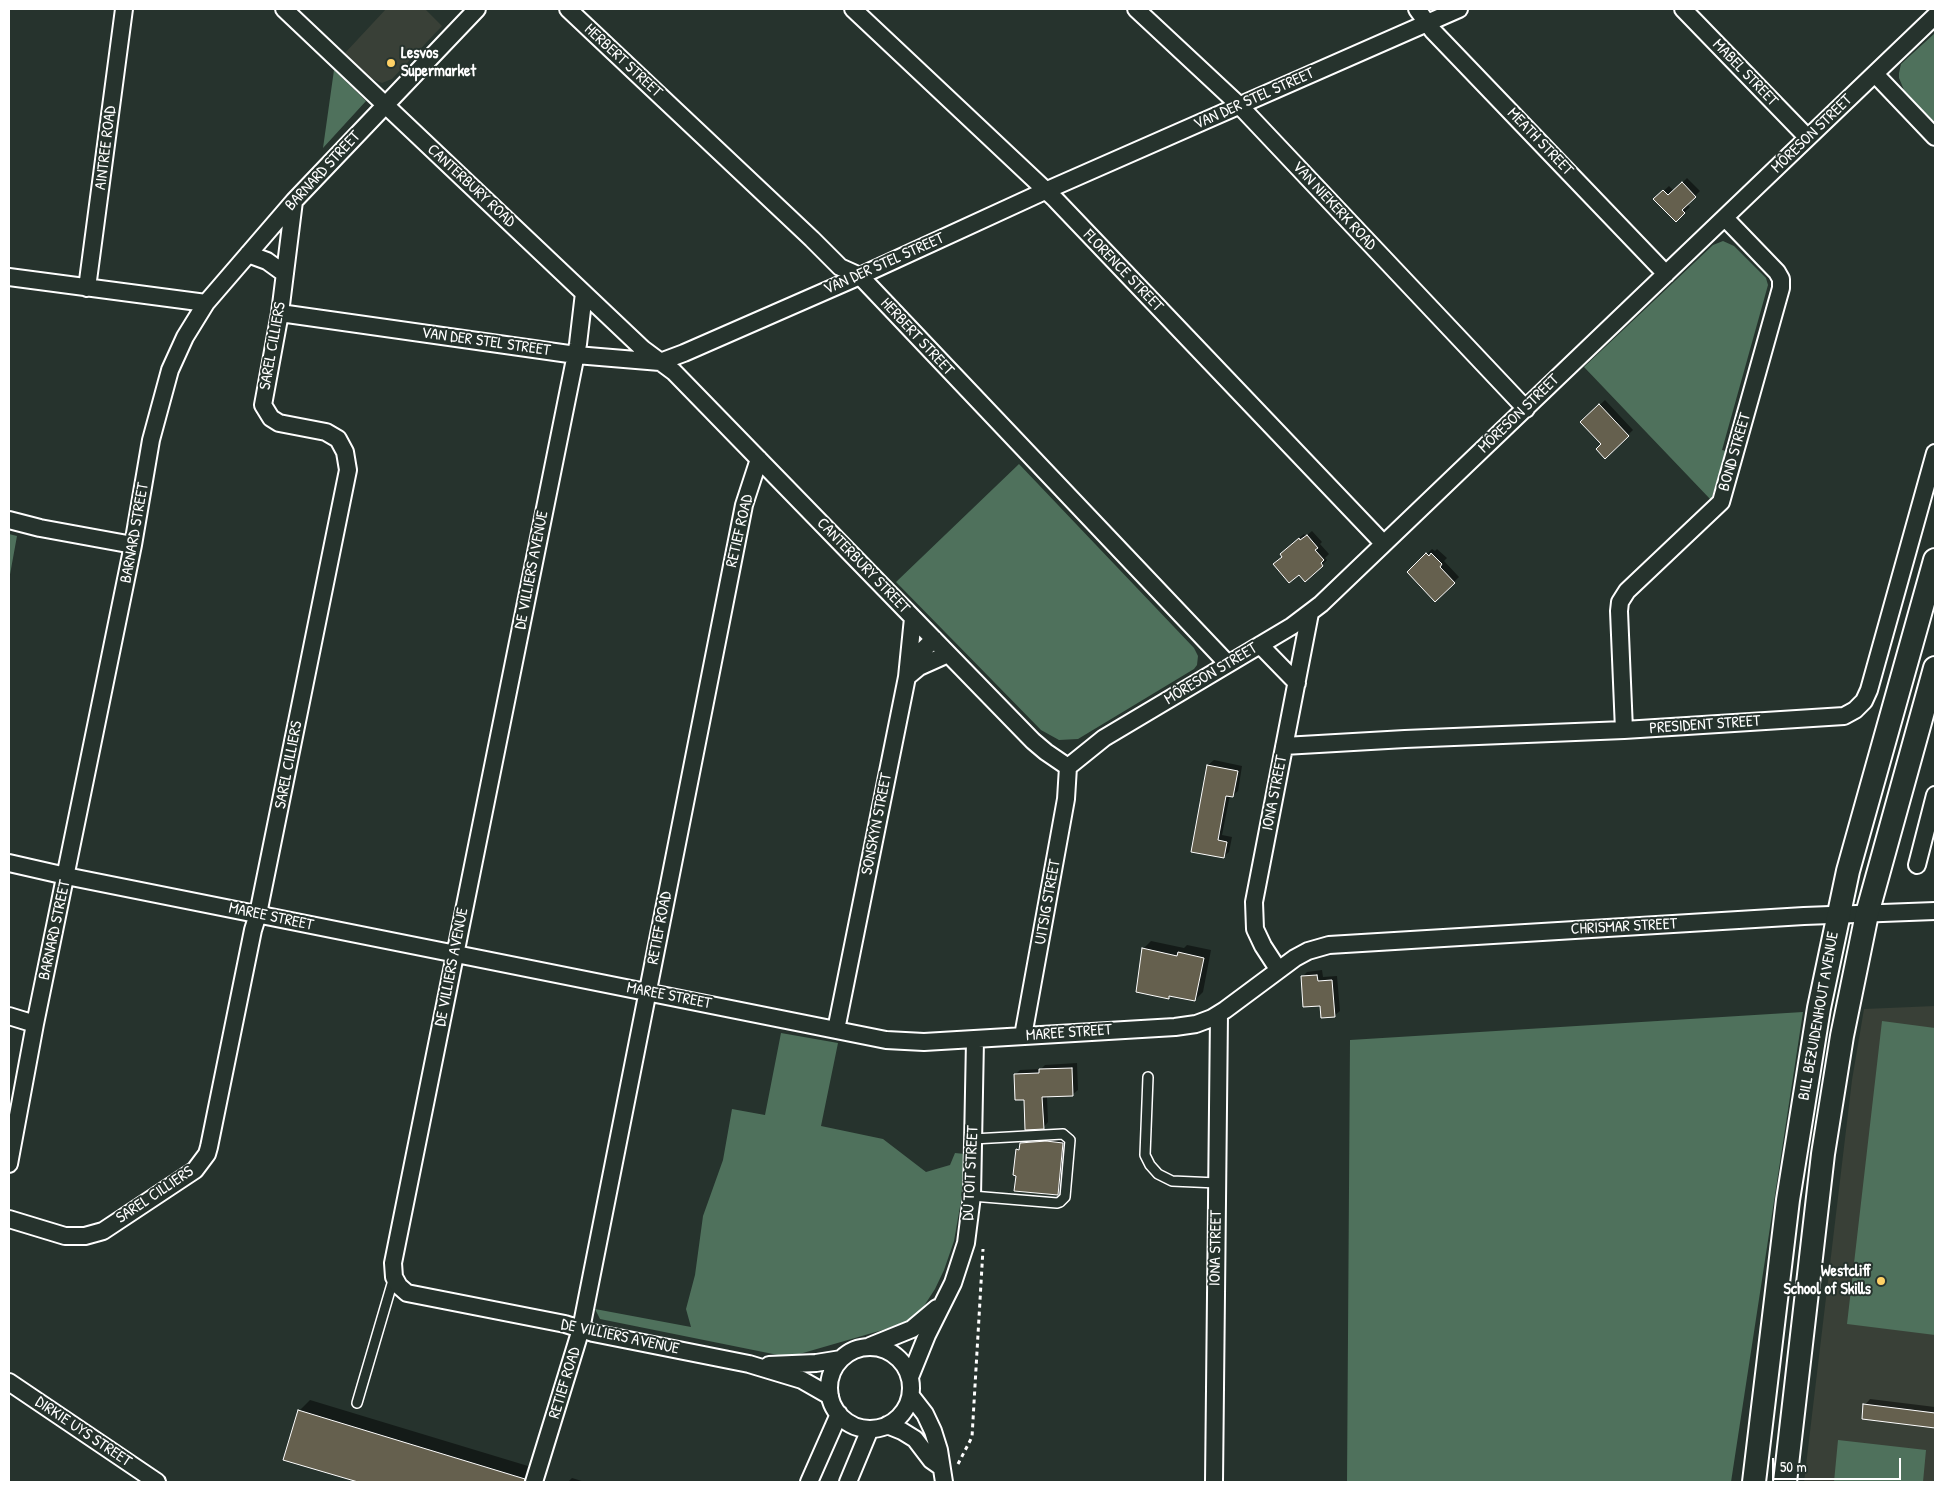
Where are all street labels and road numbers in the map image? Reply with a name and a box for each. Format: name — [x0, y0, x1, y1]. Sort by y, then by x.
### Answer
street label: HERBERT STREET — [580, 20, 666, 102]
street label: MABEL STREET — [1708, 35, 1782, 111]
street label: VAN DER STEL STREET — [1191, 64, 1317, 134]
street label: MÔRESON STREET — [1768, 91, 1856, 177]
street label: MEATH STREET — [1503, 104, 1577, 180]
street label: AINTREE ROAD — [91, 105, 121, 191]
street label: BARNARD STREET — [281, 127, 365, 215]
street label: CANTERBURY ROAD — [423, 140, 519, 232]
street label: VAN NIEKERK ROAD — [1288, 158, 1380, 254]
street label: FLORENCE STREET — [1079, 226, 1167, 316]
street label: VAN DER STEL STREET — [821, 229, 947, 299]
street label: HERBERT STREET — [876, 294, 958, 380]
street label: SAREL CILLIERS — [256, 301, 290, 391]
street label: VAN DER STEL STREET — [420, 323, 552, 361]
street label: MÔRESON STREET — [1475, 371, 1563, 457]
street label: BOND STREET — [1715, 411, 1755, 493]
street label: BARNARD STREET — [117, 481, 153, 585]
street label: RETIEF ROAD — [722, 493, 758, 569]
street label: DE VILLIERS AVENUE — [511, 509, 553, 631]
street label: CANTERBURY STREET — [812, 514, 914, 618]
street label: MÔRESON STREET — [1161, 639, 1261, 709]
street label: PRESIDENT STREET — [1649, 712, 1761, 738]
street label: SAREL CILLIERS — [271, 719, 307, 811]
street label: IONA STREET — [1258, 754, 1292, 832]
street label: SONSKYN STREET — [858, 771, 896, 877]
street label: UITSIG STREET — [1031, 858, 1065, 946]
street label: BARNARD STREET — [35, 878, 75, 982]
street label: RETIEF ROAD — [644, 890, 676, 966]
street label: MAREE STREET — [227, 899, 315, 935]
street label: DE VILLIERS AVENUE — [431, 906, 473, 1028]
street label: CHRISMAR STREET — [1570, 915, 1678, 939]
street label: BILL BEZUIDENHOUT AVENUE — [1795, 930, 1843, 1102]
street label: MAREE STREET — [625, 978, 713, 1014]
street label: MAREE STREET — [1025, 1020, 1113, 1046]
street label: DU TOIT STREET — [959, 1125, 983, 1221]
street label: SAREL CILLIERS — [113, 1162, 197, 1228]
street label: IONA STREET — [1206, 1210, 1226, 1286]
street label: DE VILLIERS AVENUE — [559, 1315, 681, 1359]
street label: RETIEF ROAD — [545, 1345, 585, 1421]
street label: DIRKIE UYS STREET — [31, 1393, 135, 1471]

